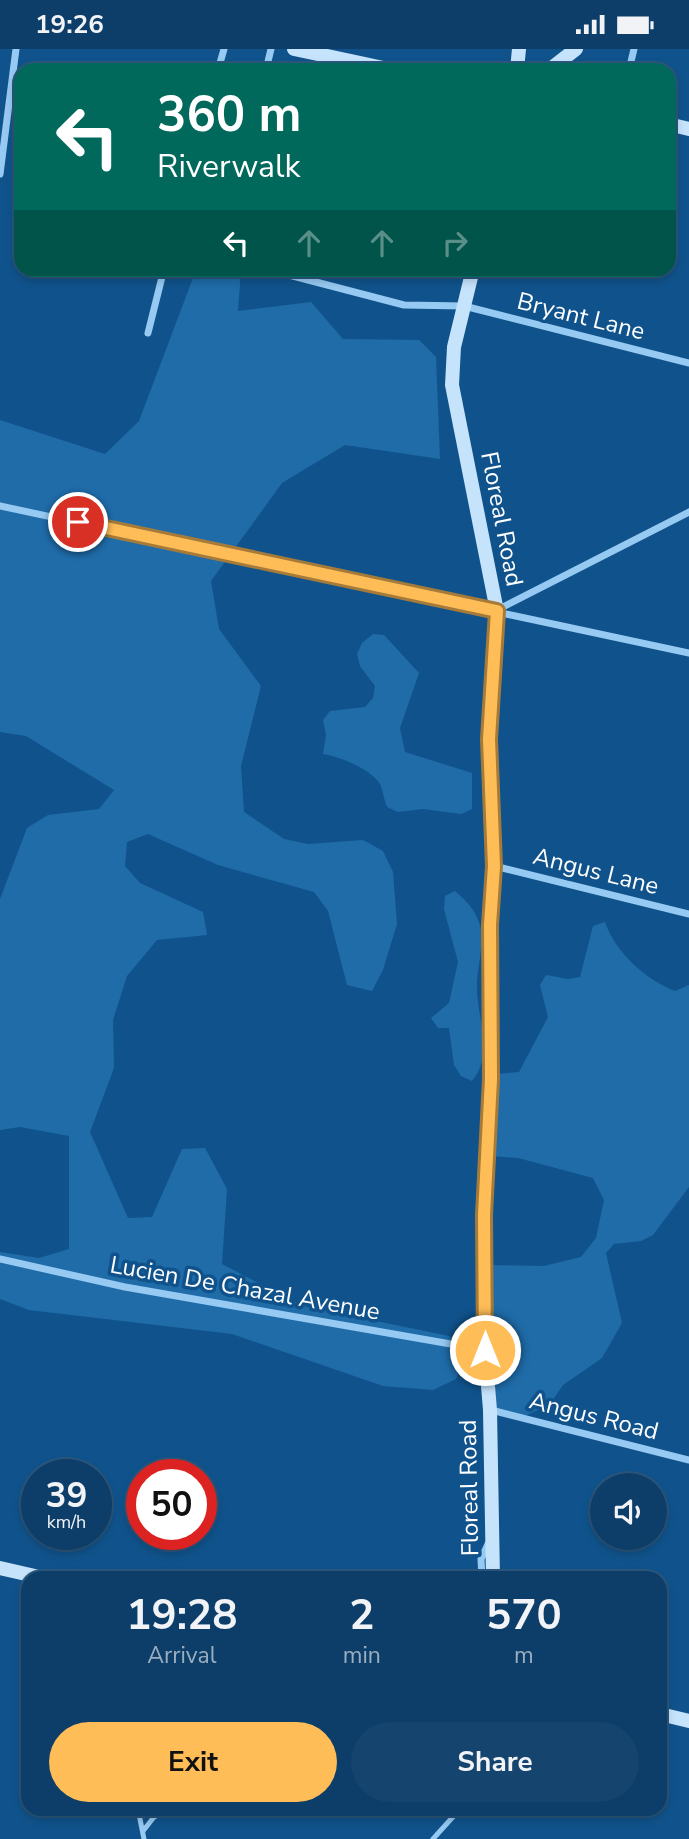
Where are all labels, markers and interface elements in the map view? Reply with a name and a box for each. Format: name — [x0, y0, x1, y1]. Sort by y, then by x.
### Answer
text: 19:26 — [35, 7, 104, 42]
text: 360 m — [157, 81, 301, 148]
icon: left — [42, 91, 133, 182]
text: Riverwalk — [157, 145, 301, 188]
icon: left — [217, 224, 255, 262]
icon: ahead — [290, 224, 328, 262]
icon: ahead — [363, 224, 401, 262]
icon: right — [436, 224, 474, 262]
street label: Bryant Lane — [514, 285, 648, 347]
street label: Floreal Road — [473, 449, 531, 589]
pin — [48, 492, 108, 552]
icon: arrive — [59, 503, 97, 541]
street label: Angus Lane — [530, 840, 662, 902]
street label: Lucien De Chazal Avenue — [108, 1249, 382, 1327]
position arrow — [448, 1313, 522, 1387]
street label: Angus Road — [526, 1384, 662, 1448]
street label: Floreal Road — [452, 1419, 486, 1557]
speed limit sign: 50 — [126, 1459, 217, 1550]
text: 39 — [45, 1472, 88, 1519]
map controls — [590, 1473, 667, 1550]
button: sound — [590, 1473, 667, 1550]
text: km/h — [47, 1510, 86, 1534]
text: 19:28 — [126, 1587, 237, 1644]
text: 2 — [349, 1587, 374, 1644]
text: 570 — [486, 1587, 562, 1644]
text: Arrival — [147, 1640, 216, 1671]
text: min — [343, 1640, 381, 1671]
text: m — [514, 1640, 534, 1671]
button: Exit — [49, 1722, 337, 1802]
button: Share — [351, 1722, 639, 1802]

